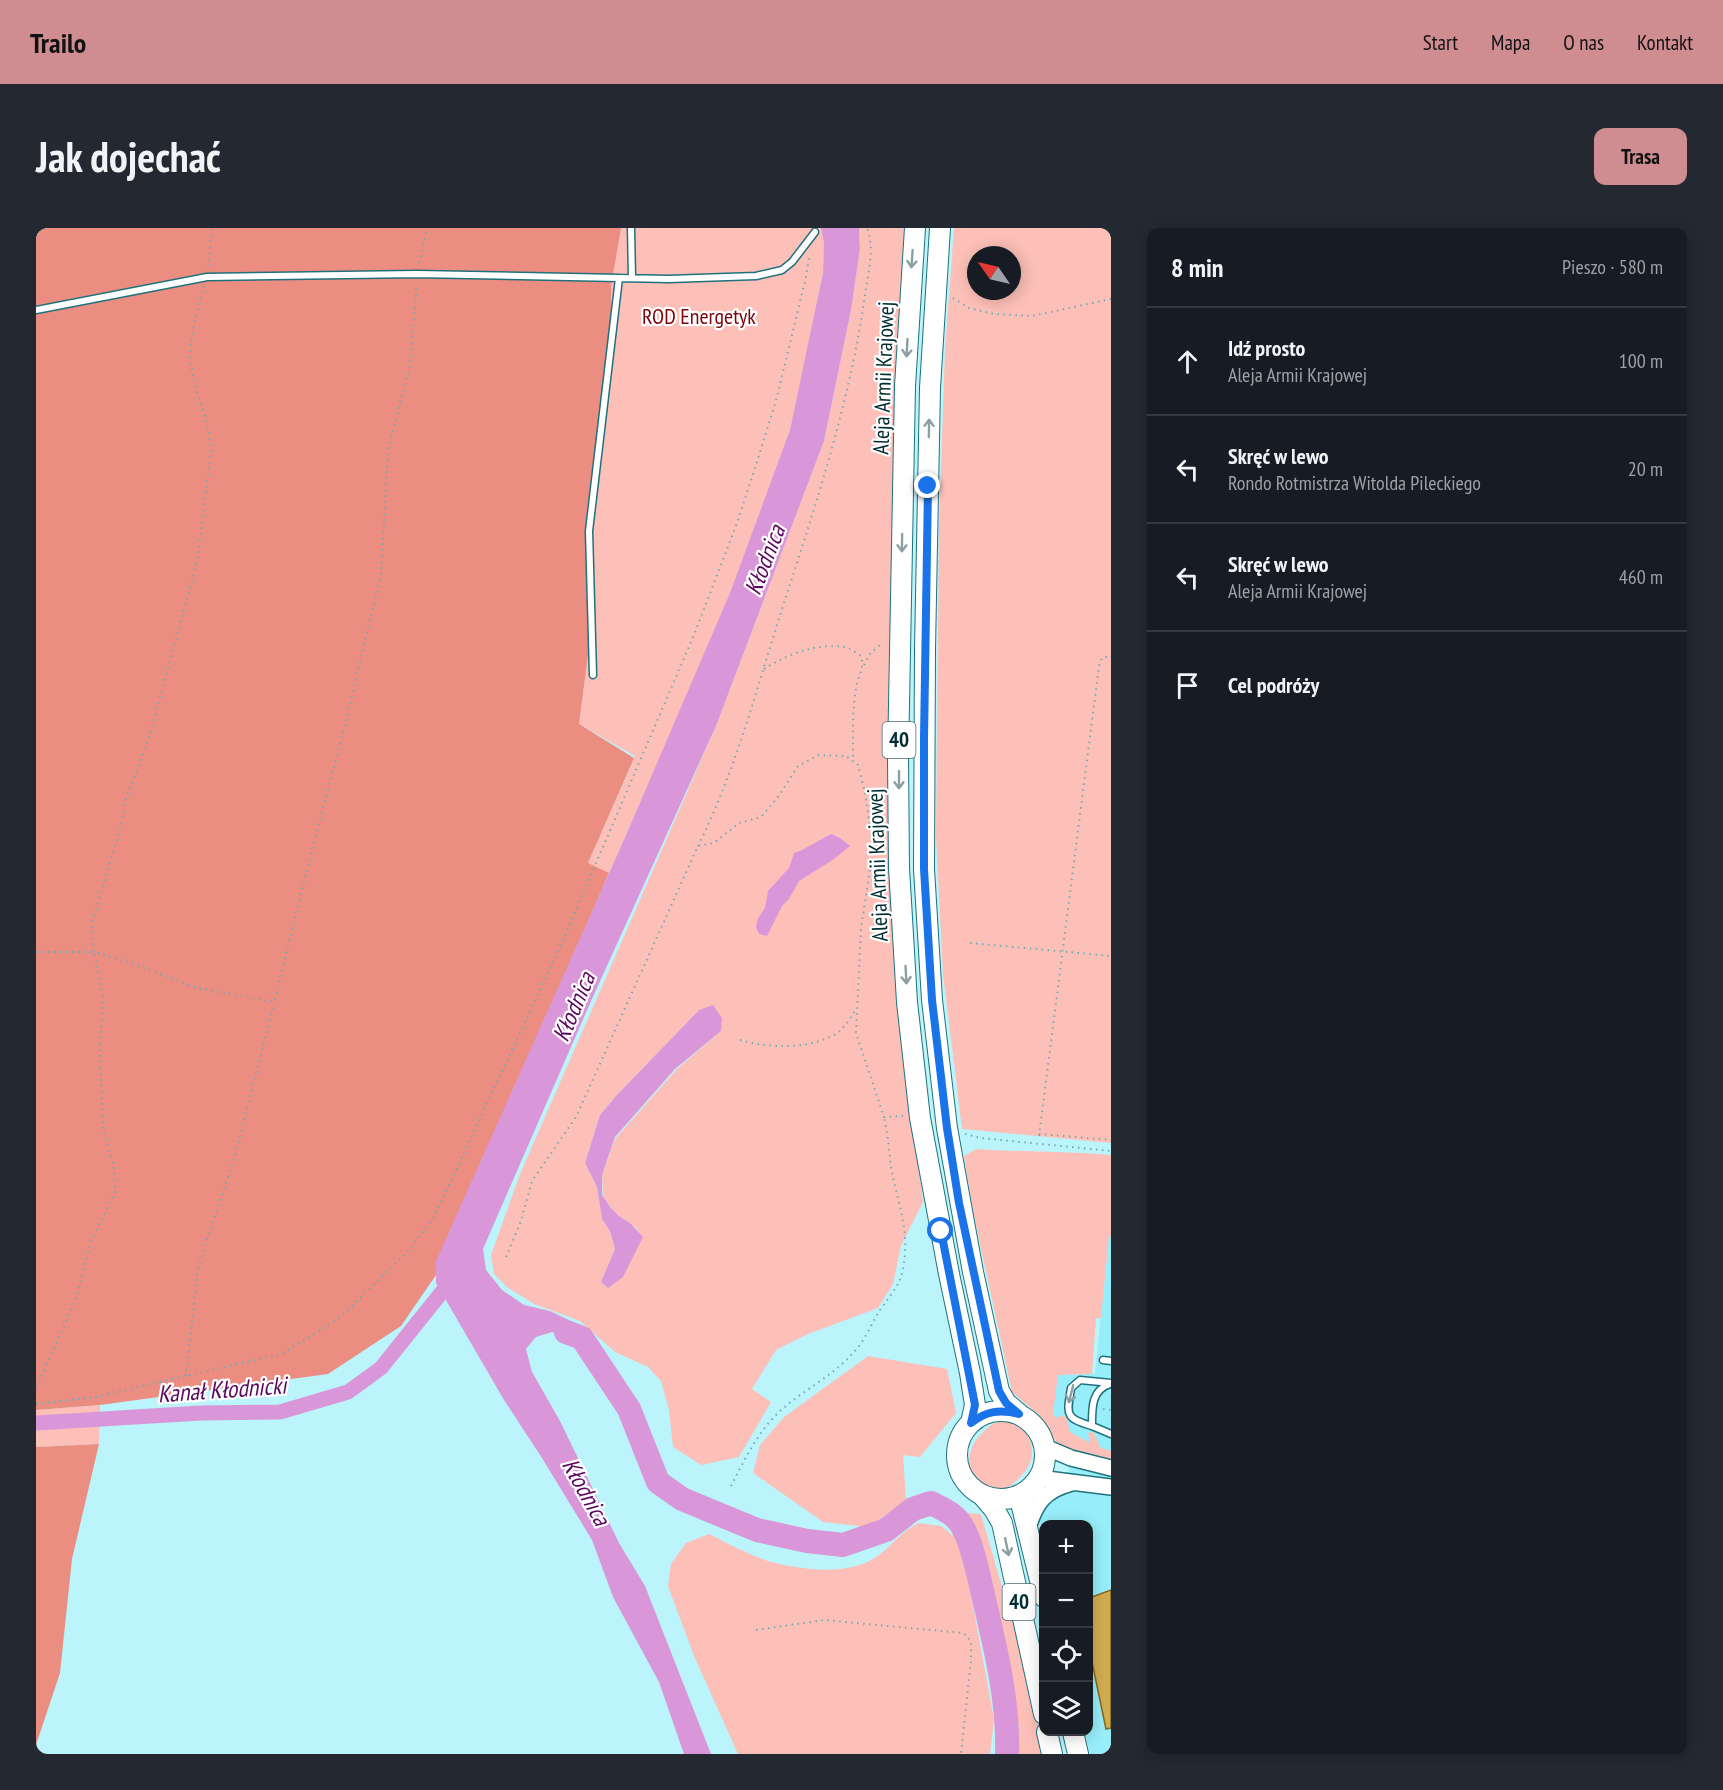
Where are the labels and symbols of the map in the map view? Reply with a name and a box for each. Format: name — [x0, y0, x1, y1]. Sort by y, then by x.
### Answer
north arrow — [967, 246, 1021, 300]
one-way arrow — [906, 248, 917, 268]
street label: Aleja Armii Krajowej — [866, 301, 900, 455]
park label: ROD Energetyk — [642, 302, 756, 330]
one-way arrow — [902, 338, 913, 358]
one-way arrow — [924, 418, 935, 438]
route end — [914, 472, 940, 498]
water label: Kłodnica — [737, 519, 792, 599]
one-way arrow — [896, 533, 908, 553]
road number: 40 — [882, 722, 916, 758]
one-way arrow — [893, 770, 905, 790]
street label: Aleja Armii Krajowej — [860, 788, 894, 942]
one-way arrow — [900, 964, 911, 984]
water label: Kłodnica — [545, 966, 602, 1046]
route start — [927, 1217, 953, 1243]
water label: Kanał Kłodnicki — [157, 1369, 290, 1409]
one-way arrow — [1065, 1384, 1076, 1403]
water label: Kłodnica — [555, 1453, 618, 1532]
one-way arrow — [1002, 1537, 1013, 1556]
road number: 40 — [1002, 1584, 1036, 1620]

